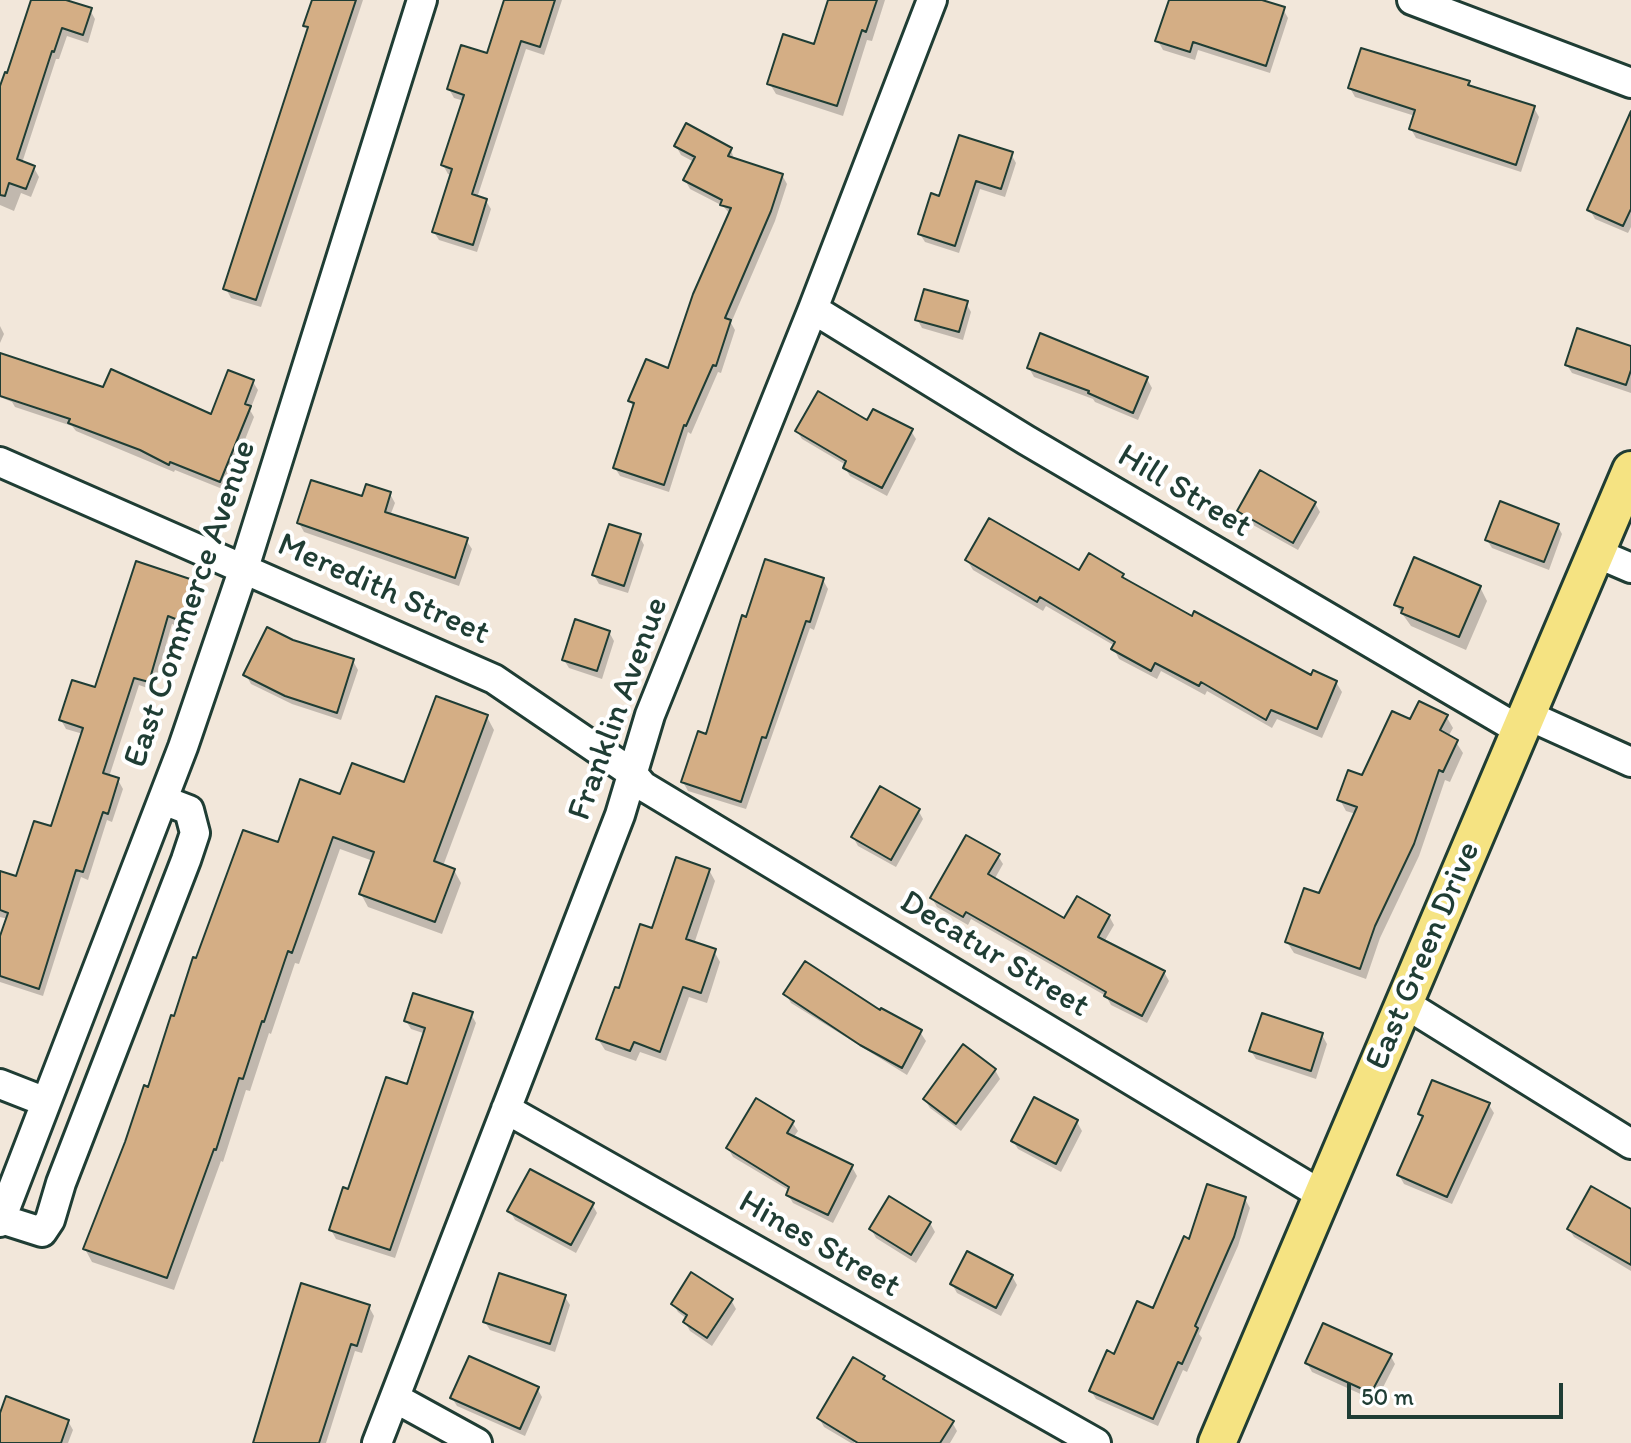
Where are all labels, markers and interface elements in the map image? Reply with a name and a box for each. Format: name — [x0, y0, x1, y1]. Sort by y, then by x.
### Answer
street label: East Commerce Avenue — [116, 435, 266, 773]
street label: Hill Street — [1110, 436, 1258, 548]
street label: Meredith Street — [271, 525, 495, 655]
street label: Franklin Avenue — [560, 592, 678, 826]
street label: East Green Drive — [1358, 836, 1490, 1076]
street label: Decatur Street — [892, 882, 1096, 1028]
street label: Hines Street — [731, 1182, 907, 1308]
scale bar — [1351, 1367, 1567, 1417]
text: 50 m — [1361, 1382, 1414, 1411]

